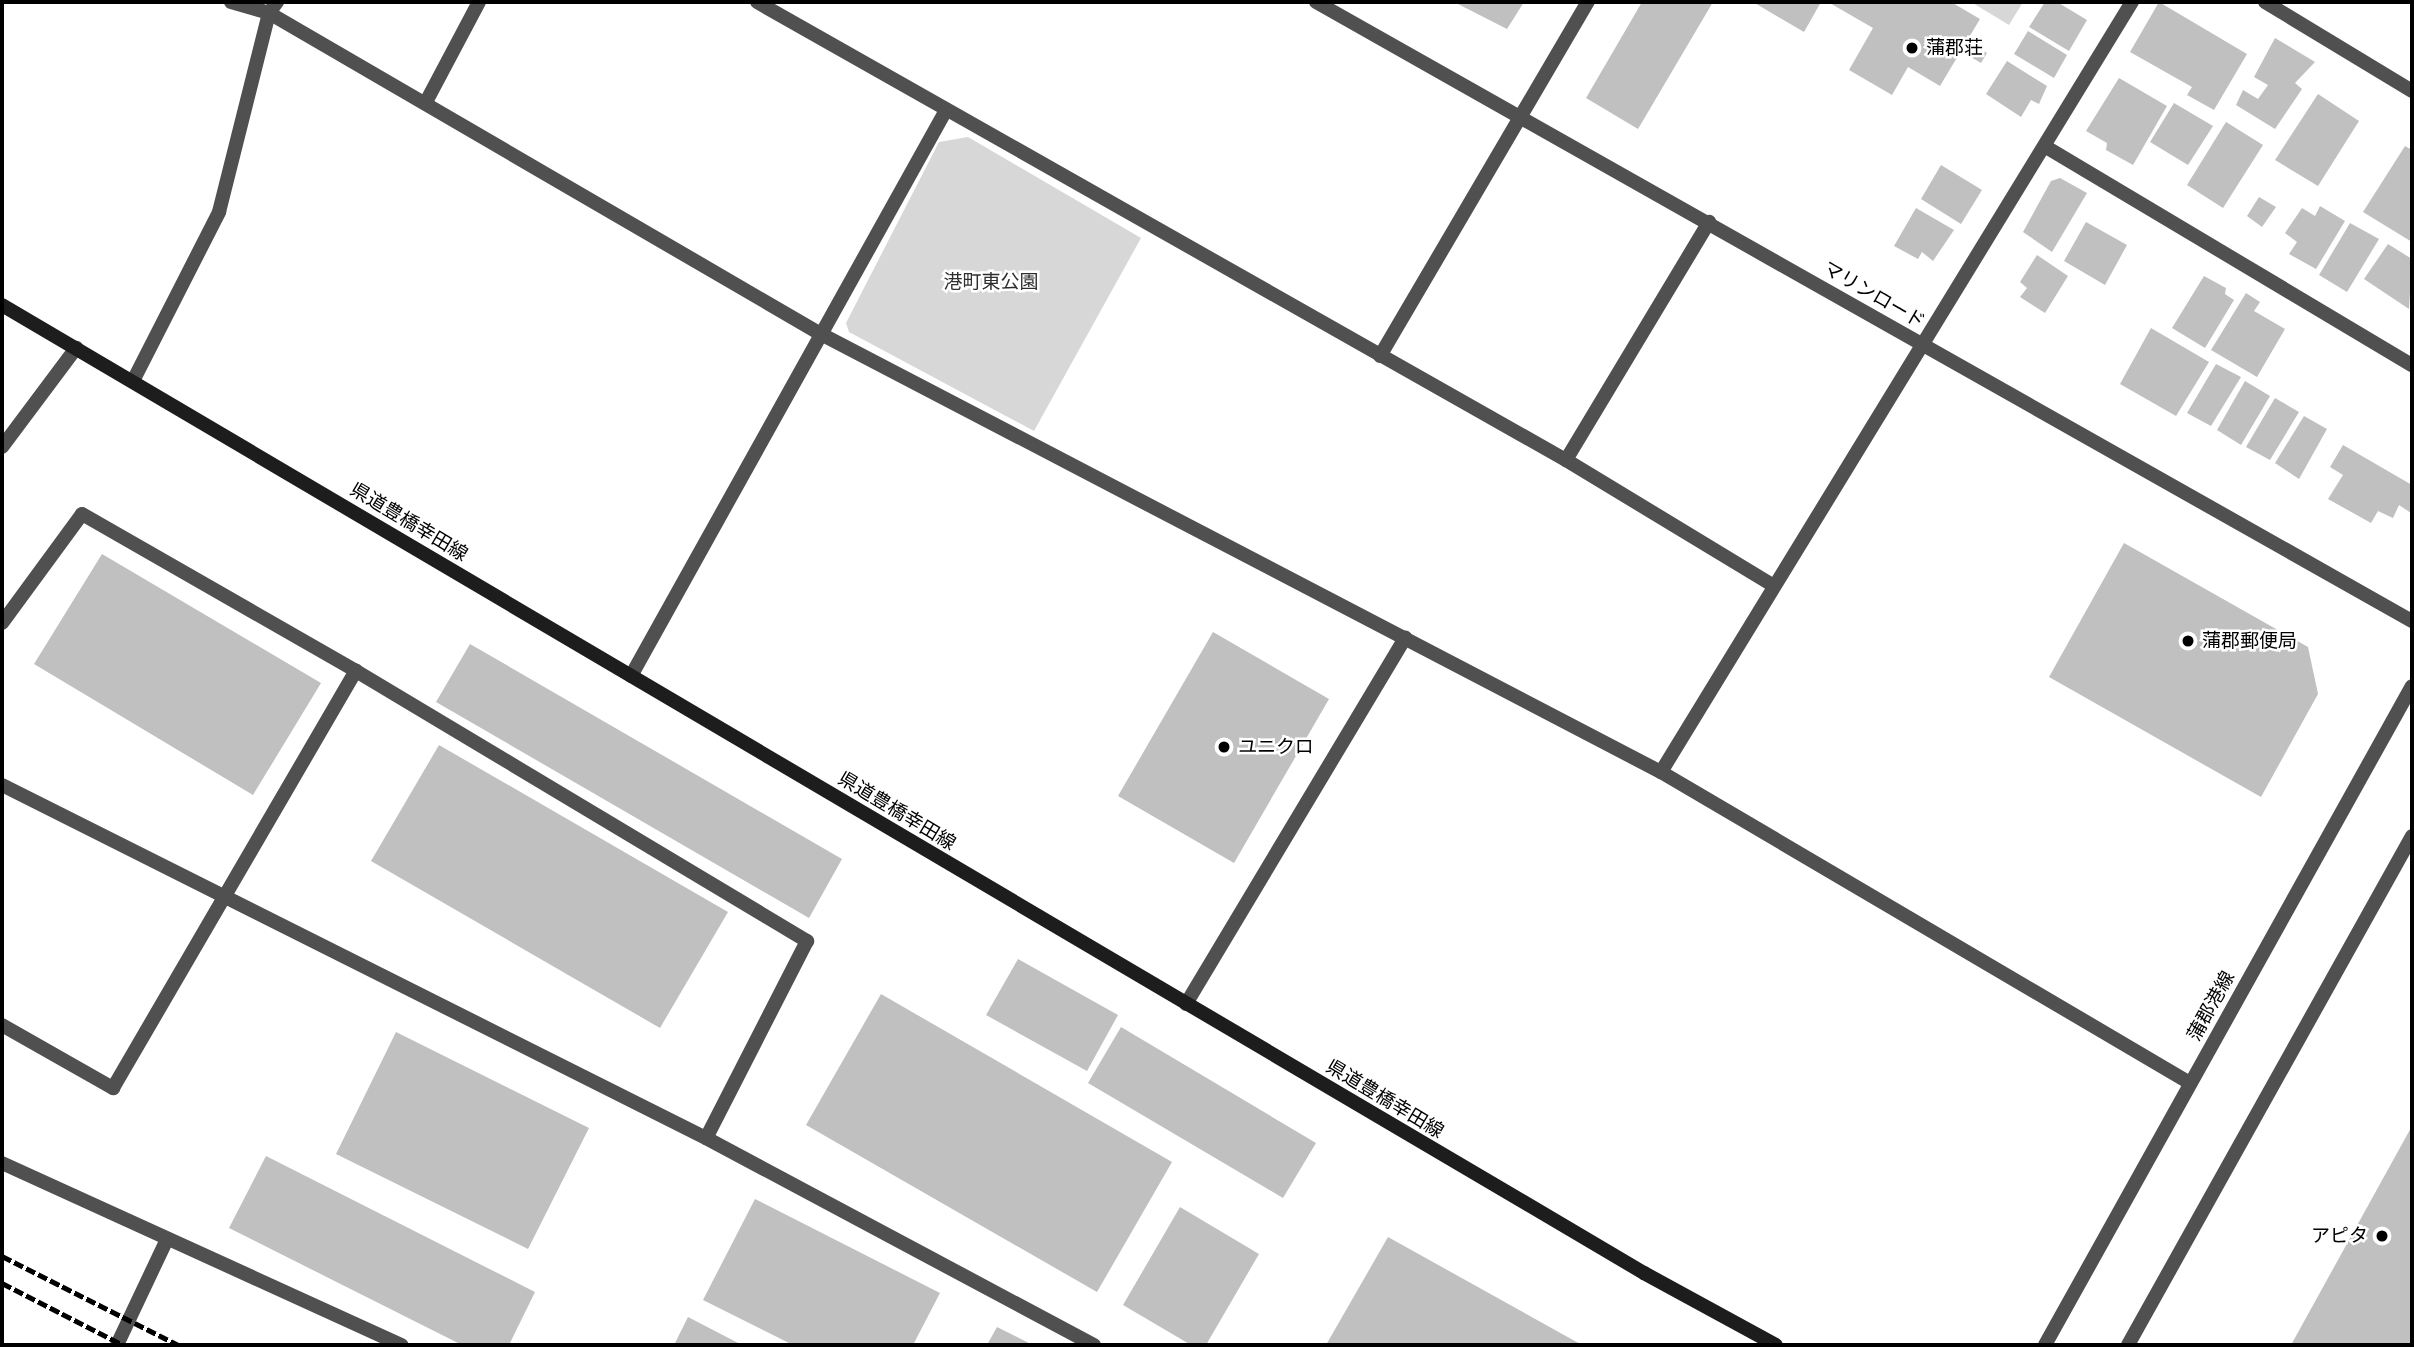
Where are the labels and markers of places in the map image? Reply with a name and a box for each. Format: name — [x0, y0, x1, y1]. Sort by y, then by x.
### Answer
place label: 蒲郡荘 — [1926, 37, 1983, 59]
marker: 蒲郡荘 — [1904, 40, 1920, 56]
place label: 蒲郡郵便局 — [2202, 630, 2297, 652]
marker: 蒲郡郵便局 — [2180, 633, 2196, 649]
place label: ユニクロ — [1238, 736, 1314, 758]
marker: ユニクロ — [1216, 739, 1232, 755]
place label: アピタ — [2311, 1225, 2368, 1247]
marker: アピタ — [2374, 1228, 2390, 1244]

